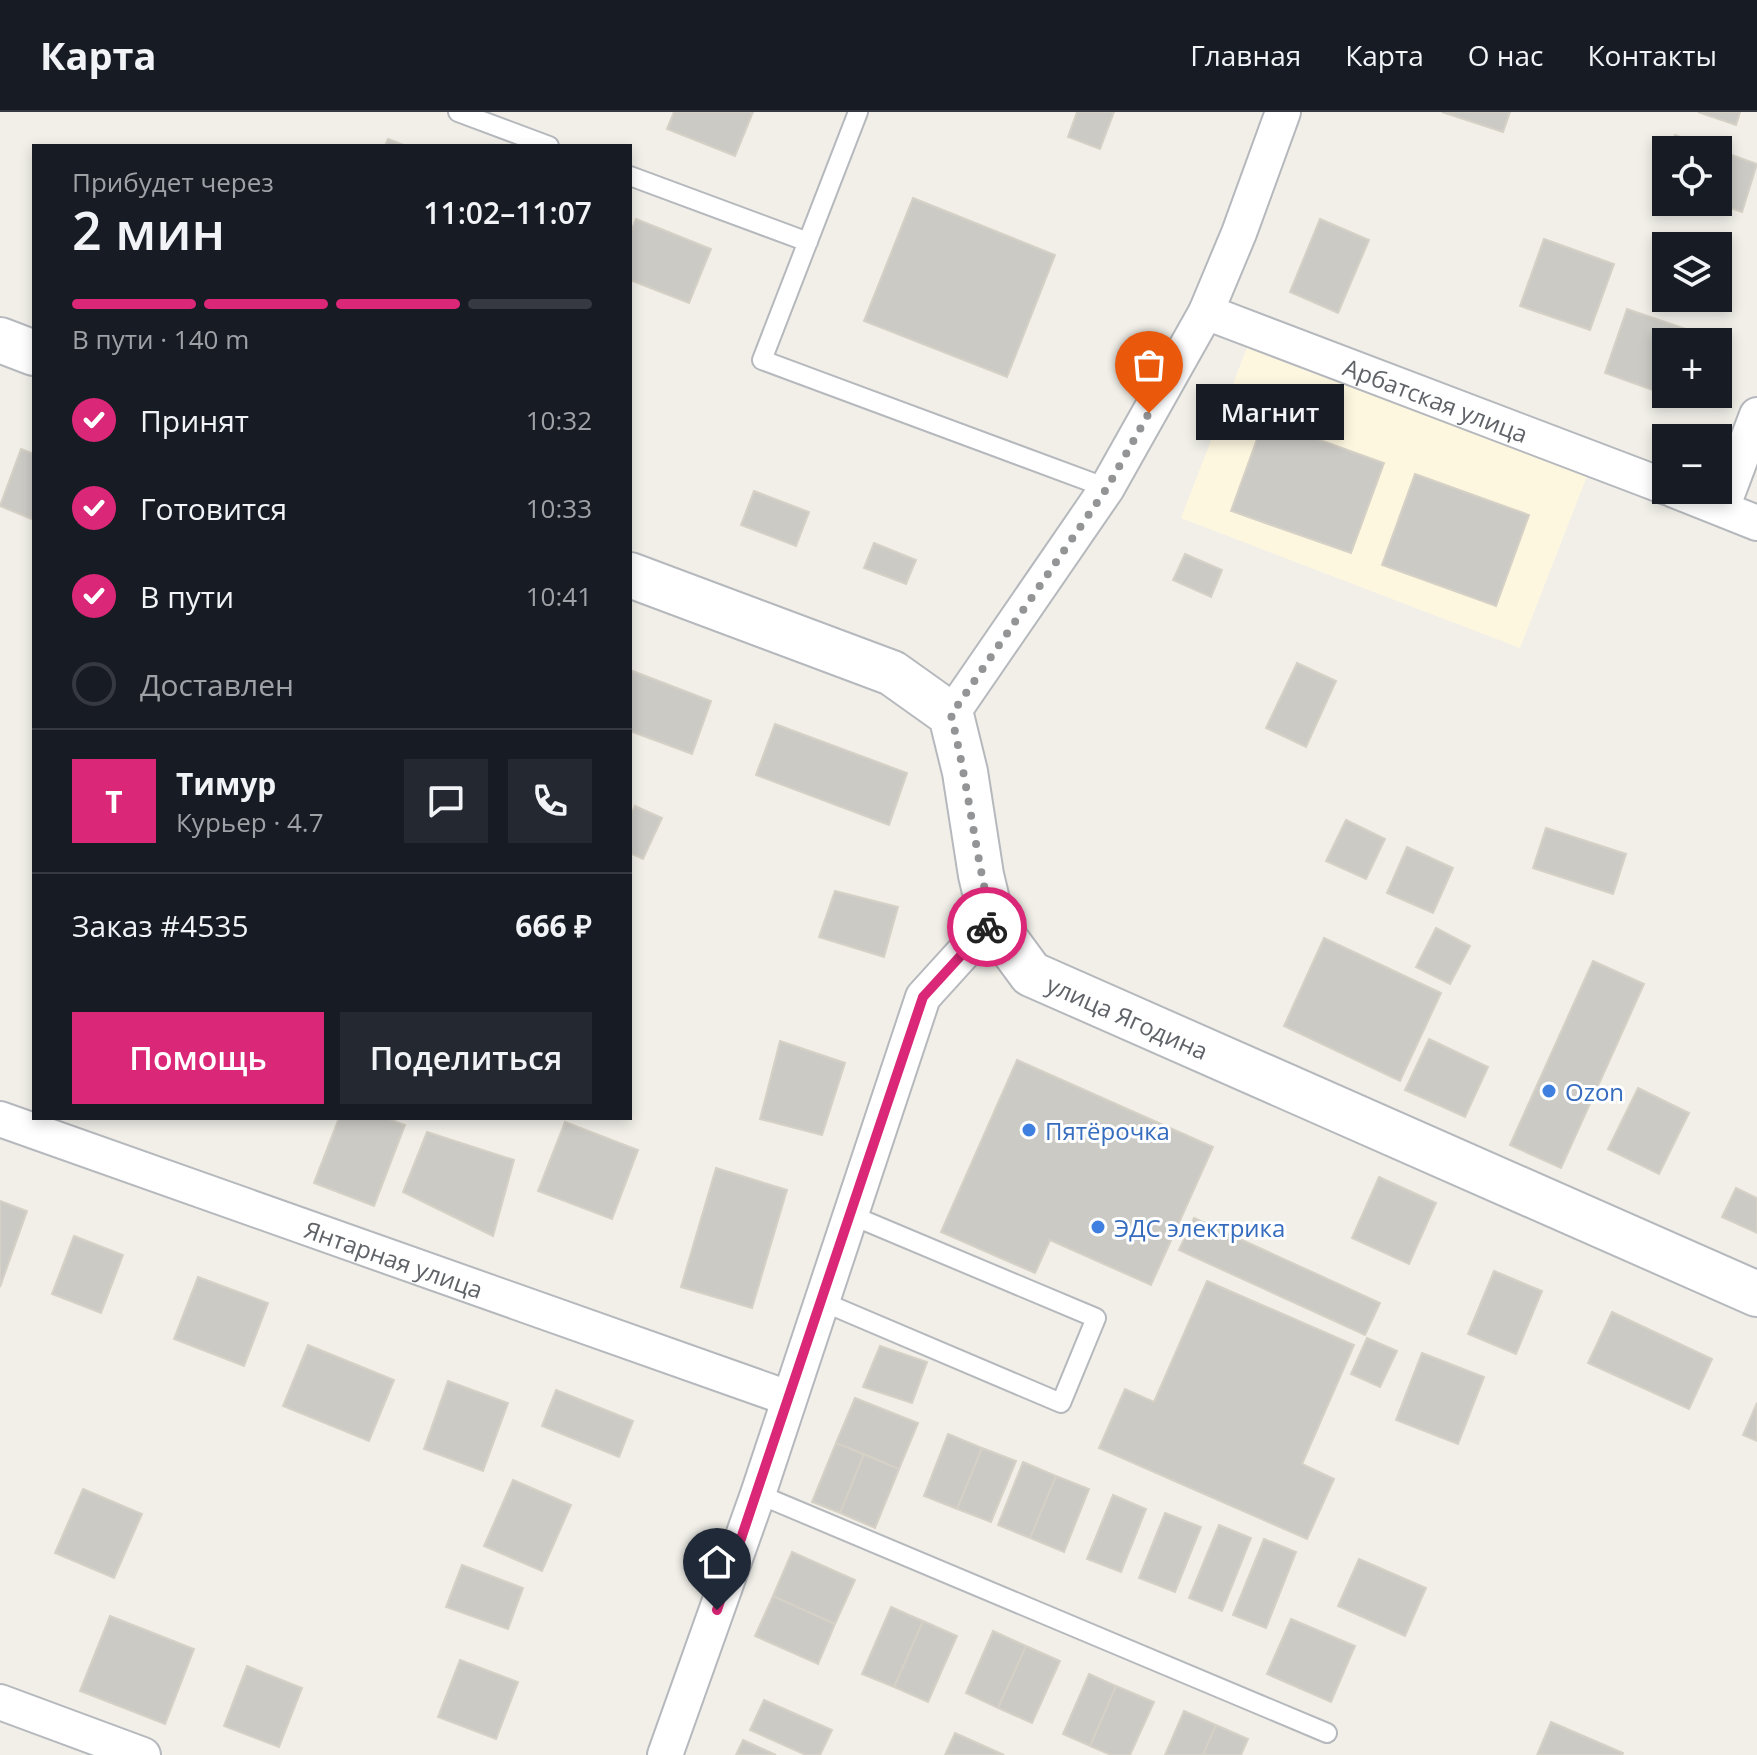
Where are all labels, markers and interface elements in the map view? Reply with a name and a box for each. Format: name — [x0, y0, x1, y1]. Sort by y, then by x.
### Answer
text: Карта — [40, 29, 157, 81]
text: Главная — [1190, 36, 1301, 74]
text: Карта — [1345, 36, 1424, 74]
text: О нас — [1468, 36, 1543, 74]
text: Контакты — [1587, 36, 1717, 74]
map controls — [1652, 136, 1732, 504]
button: locate — [1652, 136, 1732, 216]
text: Прибудет через — [72, 164, 274, 200]
text: 11:02–11:07 — [423, 192, 592, 233]
text: 2 мин — [72, 194, 225, 265]
button: layers — [1652, 232, 1732, 312]
text: В пути · 140 m — [72, 321, 249, 357]
button: + — [1652, 328, 1732, 408]
pin — [1115, 331, 1183, 413]
icon: bag — [1127, 343, 1171, 387]
street label: Арбатская улица — [1339, 349, 1533, 450]
callout: Магнит — [1197, 385, 1345, 441]
text: Магнит — [1221, 394, 1319, 430]
icon: check — [72, 398, 116, 442]
text: Принят — [140, 400, 249, 441]
text: 10:32 — [526, 402, 592, 438]
button: − — [1652, 424, 1732, 504]
icon: check — [72, 486, 116, 530]
text: Готовится — [140, 488, 287, 529]
text: 10:33 — [526, 490, 592, 526]
icon: check — [72, 574, 116, 618]
text: В пути — [140, 576, 234, 617]
text: 10:41 — [526, 578, 592, 614]
text: Доставлен — [140, 664, 294, 705]
button: chat — [404, 759, 488, 843]
button: phone — [508, 759, 592, 843]
text: Тимур — [176, 763, 276, 804]
text: Т — [105, 781, 123, 822]
text: Курьер · 4.7 — [176, 804, 324, 840]
courier — [947, 887, 1027, 967]
text: Заказ #4535 — [72, 905, 249, 946]
text: 666 ₽ — [515, 905, 592, 946]
icon: bike — [965, 905, 1009, 949]
street label: улица Ягодина — [1042, 967, 1214, 1067]
button: Помощь — [72, 1012, 324, 1104]
button: Поделиться — [340, 1012, 592, 1104]
place label: Ozon — [1565, 1075, 1624, 1108]
marker: Ozon — [1540, 1082, 1558, 1100]
place label: Пятёрочка — [1045, 1114, 1170, 1147]
marker: Пятёрочка — [1020, 1121, 1038, 1139]
place label: ЭДС электрика — [1114, 1211, 1285, 1244]
street label: Янтарная улица — [300, 1212, 488, 1305]
marker: ЭДС электрика — [1089, 1218, 1107, 1236]
pin — [683, 1528, 751, 1610]
icon: home — [695, 1540, 739, 1584]

